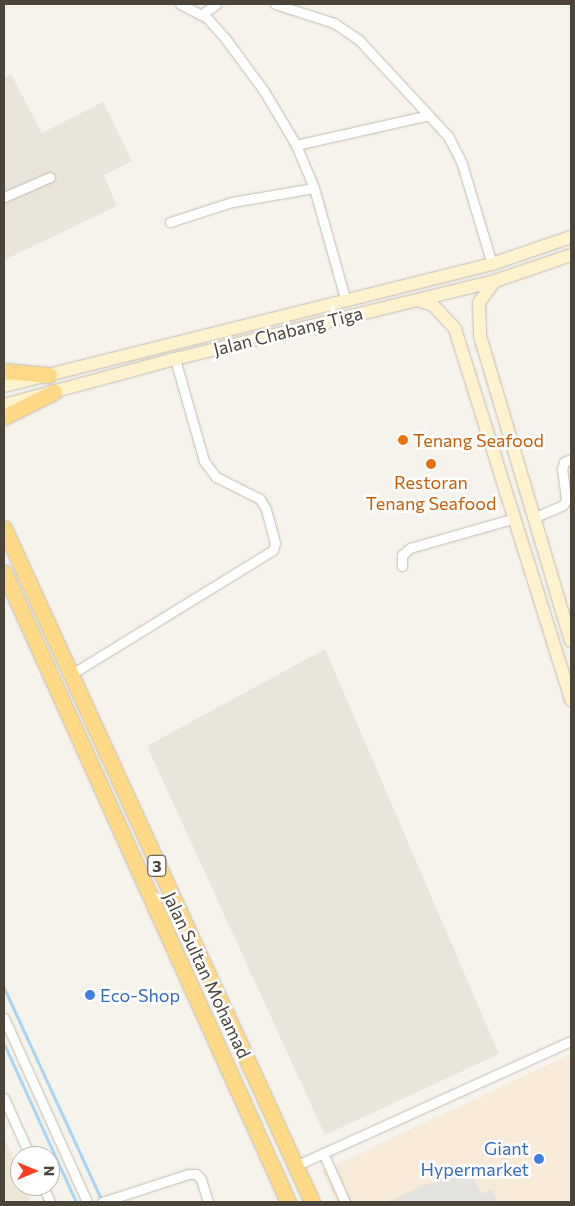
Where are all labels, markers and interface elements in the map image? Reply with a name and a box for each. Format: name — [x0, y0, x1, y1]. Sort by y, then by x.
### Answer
street label: Jalan Chabang Tiga — [211, 302, 365, 360]
place label: Tenang Seafood — [413, 429, 544, 451]
marker: Tenang Seafood — [397, 434, 409, 446]
marker: Restoran Tenang Seafood — [425, 458, 437, 470]
place label: Restoran Tenang Seafood — [366, 472, 496, 514]
road number: 3 — [147, 852, 167, 879]
street label: Jalan Sultan Mohamad — [159, 888, 255, 1062]
place label: Eco-Shop — [100, 984, 180, 1006]
marker: Eco-Shop — [84, 989, 96, 1001]
place label: Giant Hypermarket — [420, 1138, 529, 1180]
north arrow — [10, 1146, 60, 1196]
marker: Giant Hypermarket — [533, 1153, 545, 1165]
text: N — [41, 1166, 58, 1176]

